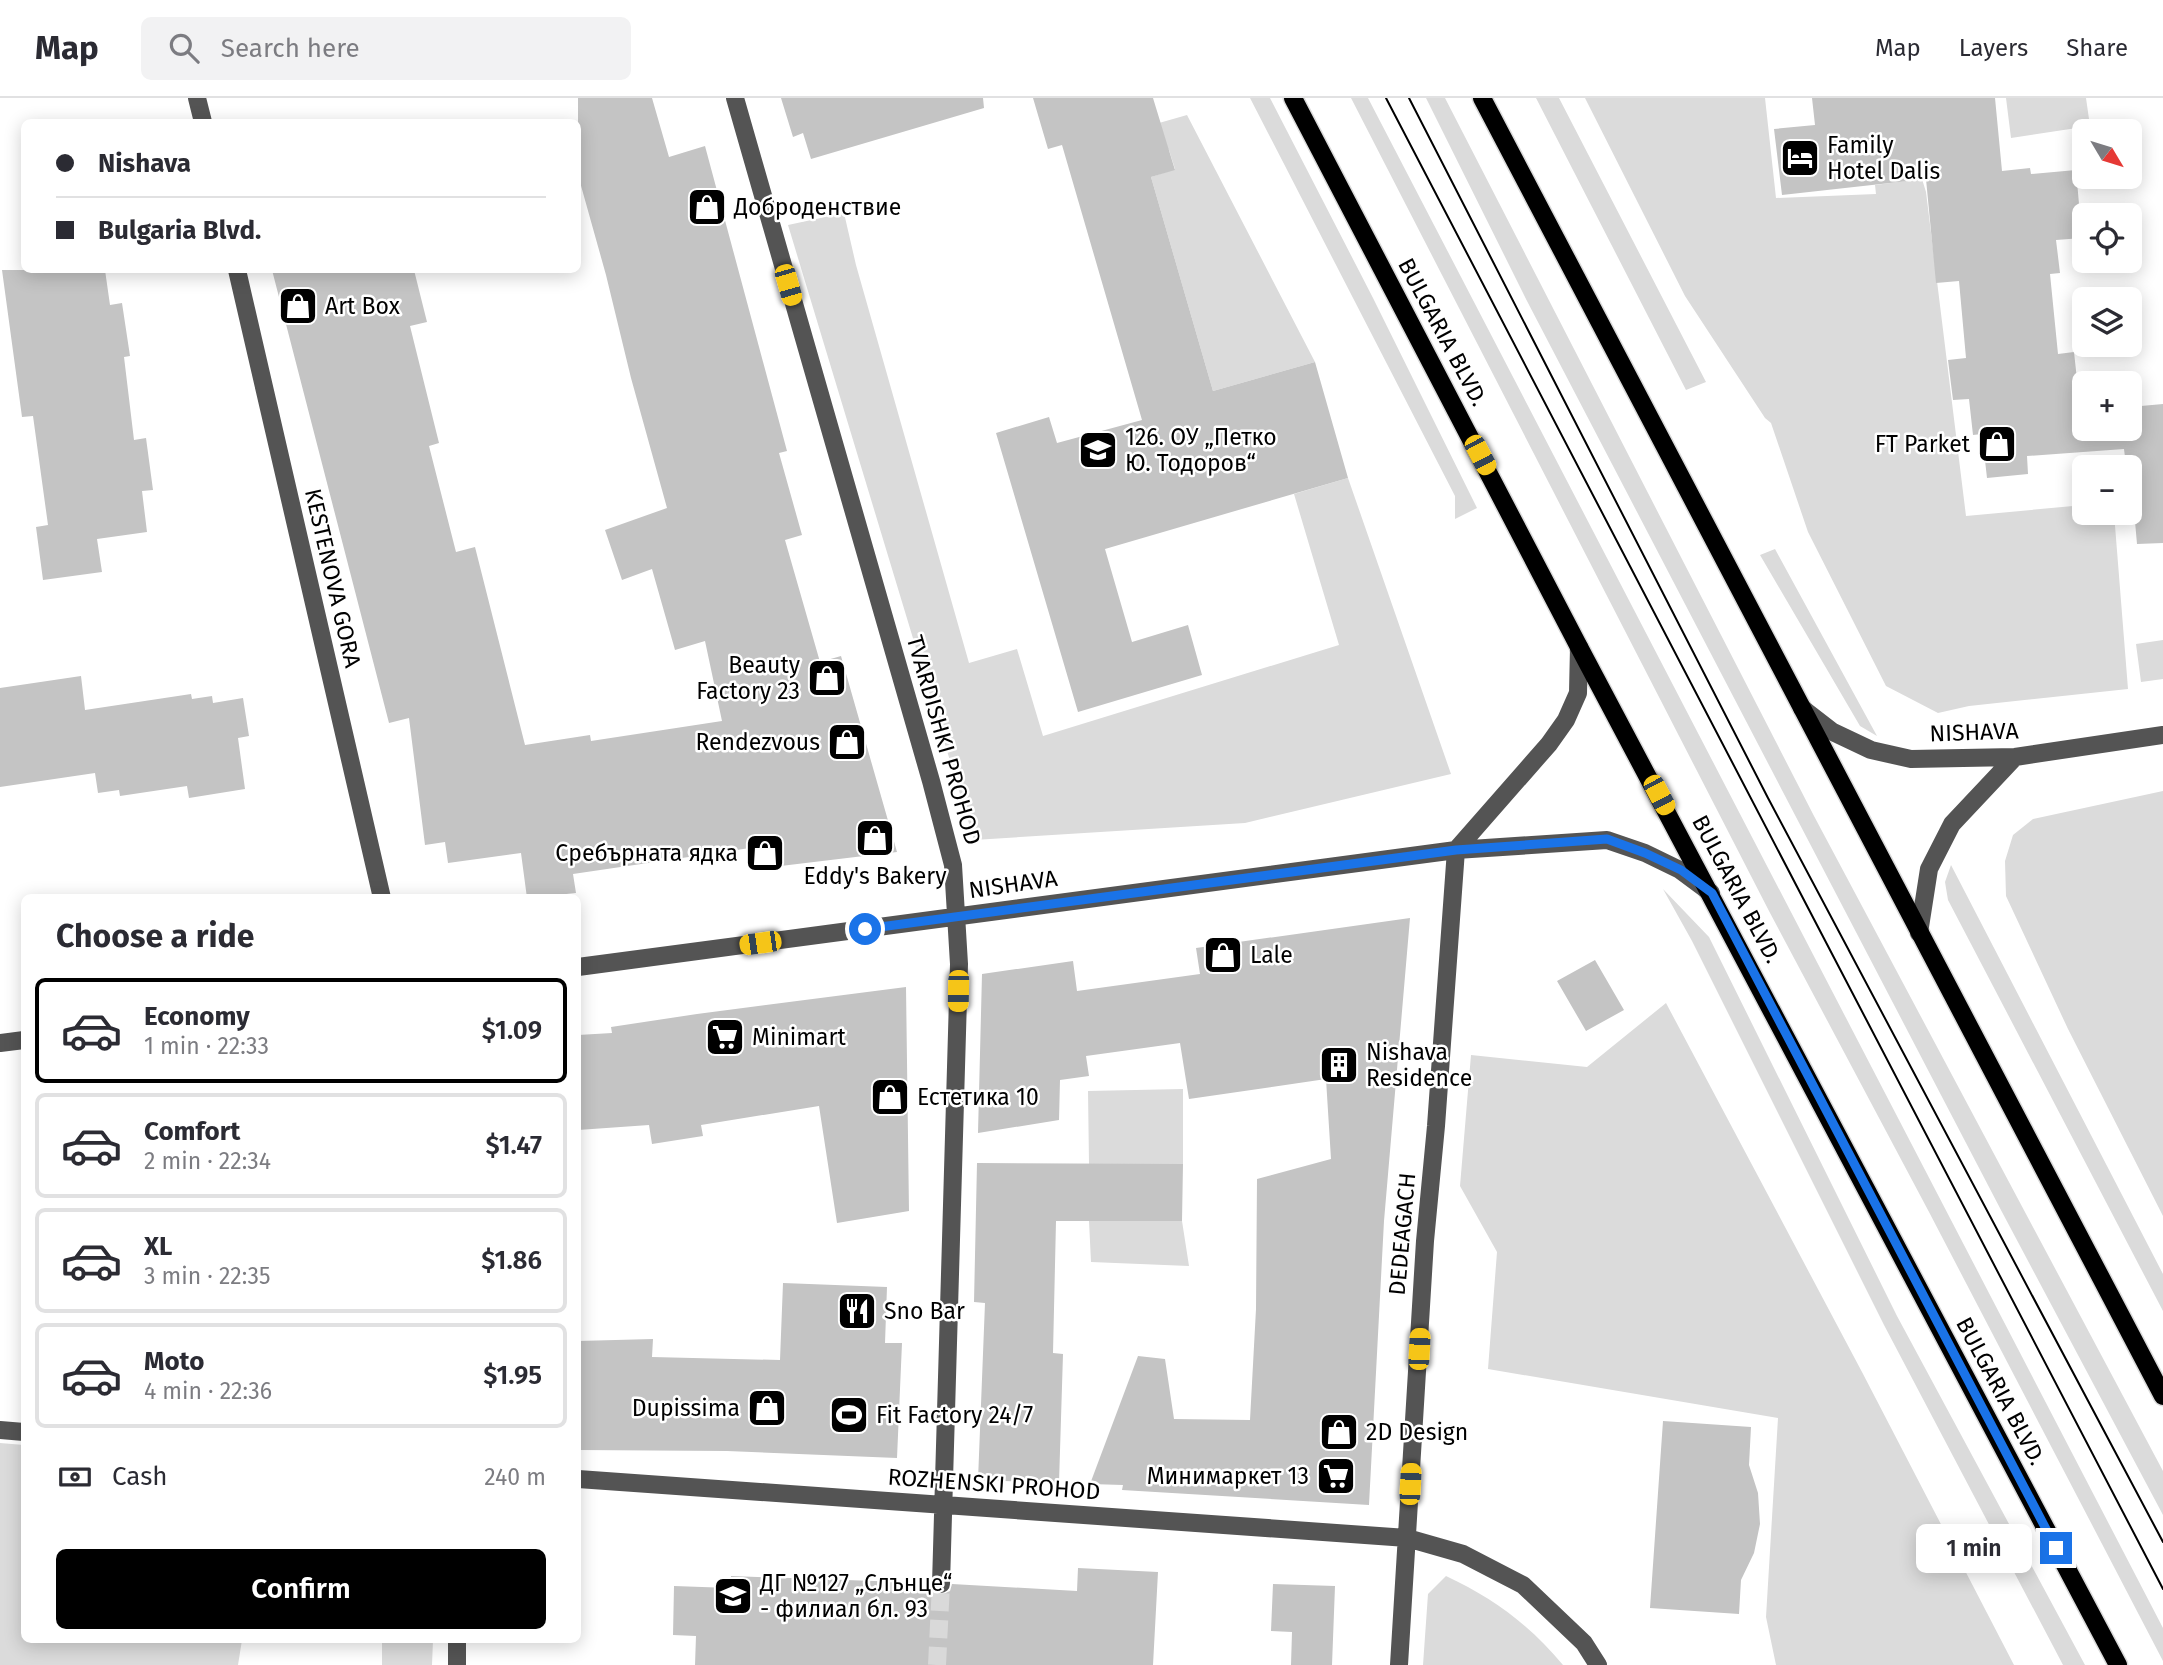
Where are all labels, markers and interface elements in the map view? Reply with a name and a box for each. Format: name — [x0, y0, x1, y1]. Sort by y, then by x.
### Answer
search box — [141, 17, 631, 80]
text: Map — [35, 28, 99, 68]
icon: search — [165, 29, 203, 67]
text: Search here — [221, 33, 360, 64]
text: Map — [1875, 34, 1921, 62]
text: Layers — [1959, 34, 2028, 62]
text: Share — [2066, 34, 2128, 62]
north arrow — [2072, 119, 2142, 189]
map controls — [2072, 119, 2142, 525]
place label: Family Hotel Dalis — [1827, 131, 1940, 185]
hotel icon: Family Hotel Dalis — [1779, 137, 1821, 179]
text: Nishava — [98, 148, 191, 179]
shop icon: Доброденствие — [686, 186, 728, 228]
place label: Доброденствие — [733, 193, 901, 221]
button: locate — [2072, 203, 2142, 273]
text: Bulgaria Blvd. — [98, 215, 261, 246]
street label: BULGARIA BLVD. — [1392, 253, 1494, 411]
car — [773, 262, 804, 308]
shop icon: Art Box — [277, 285, 319, 327]
button: layers — [2072, 287, 2142, 357]
place label: Art Box — [325, 292, 401, 320]
button: + — [2072, 371, 2142, 441]
place label: 126. ОУ „Петко Ю. Тодоров“ — [1125, 423, 1277, 477]
shop icon: FT Parket — [1976, 423, 2018, 465]
school or university icon: 126. ОУ „Петко Ю. Тодоров“ — [1077, 429, 1119, 471]
place label: FT Parket — [1875, 430, 1971, 458]
car — [1461, 432, 1500, 478]
button: − — [2072, 455, 2142, 525]
street label: KESTENOVA GORA — [299, 486, 367, 671]
street label: TVARDISHKI PROHOD — [901, 632, 987, 848]
place label: Beauty Factory 23 — [696, 651, 801, 705]
shop icon: Beauty Factory 23 — [806, 657, 848, 699]
street label: NISHAVA — [1929, 716, 2020, 748]
shop icon: Rendezvous — [826, 721, 868, 763]
place label: Rendezvous — [695, 728, 820, 756]
car — [1640, 772, 1679, 818]
street label: BULGARIA BLVD. — [1686, 810, 1788, 968]
shop icon: Eddy's Bakery — [854, 817, 896, 859]
shop icon: Сребърната ядка — [744, 832, 786, 874]
place label: Сребърната ядка — [555, 839, 738, 867]
place label: Eddy's Bakery — [803, 862, 947, 890]
street label: NISHAVA — [967, 864, 1060, 904]
route start — [849, 913, 881, 945]
text: Choose a ride — [56, 917, 254, 955]
car — [738, 930, 783, 956]
shop icon: Lale — [1202, 934, 1244, 976]
place label: Lale — [1250, 941, 1293, 969]
car — [948, 970, 969, 1012]
icon: car — [60, 999, 123, 1062]
text: Economy — [144, 1001, 250, 1032]
text: $1.09 — [482, 1015, 542, 1046]
supermarket icon: Minimart — [704, 1016, 746, 1058]
place label: Minimart — [752, 1023, 846, 1051]
text: 1 min · 22:33 — [144, 1032, 269, 1060]
place label: Nishava Residence — [1366, 1038, 1472, 1092]
building icon: Nishava Residence — [1318, 1044, 1360, 1086]
shop icon: Естетика 10 — [869, 1076, 911, 1118]
place label: Естетика 10 — [917, 1083, 1039, 1111]
icon: car — [60, 1114, 123, 1177]
text: Comfort — [144, 1116, 240, 1147]
text: $1.47 — [485, 1130, 542, 1161]
text: 2 min · 22:34 — [144, 1147, 271, 1175]
street label: DEDEAGACH — [1383, 1171, 1421, 1297]
icon: car — [60, 1229, 123, 1292]
text: XL — [144, 1231, 172, 1262]
text: $1.86 — [481, 1245, 542, 1276]
text: 3 min · 22:35 — [144, 1262, 270, 1290]
restaurant icon: Sno Bar — [836, 1290, 878, 1332]
place label: Sno Bar — [884, 1297, 965, 1325]
street label: BULGARIA BLVD. — [1950, 1312, 2052, 1470]
car — [1408, 1327, 1431, 1371]
icon: car — [60, 1344, 123, 1407]
text: Moto — [144, 1346, 204, 1377]
text: $1.95 — [483, 1360, 542, 1391]
text: 4 min · 22:36 — [144, 1377, 272, 1405]
shop icon: Dupissima — [746, 1387, 788, 1429]
place label: Dupissima — [632, 1394, 740, 1422]
sports icon: Fit Factory 24/7 — [828, 1394, 870, 1436]
place label: Fit Factory 24/7 — [876, 1401, 1033, 1429]
shop icon: 2D Design — [1318, 1411, 1360, 1453]
place label: 2D Design — [1366, 1418, 1468, 1446]
supermarket icon: Минимаркет 13 — [1315, 1455, 1357, 1497]
icon: cash — [56, 1458, 94, 1496]
text: Cash — [112, 1461, 168, 1492]
place label: Минимаркет 13 — [1147, 1462, 1309, 1490]
car — [1399, 1462, 1422, 1506]
text: 240 m — [484, 1463, 546, 1491]
street label: ROZHENSKI PROHOD — [887, 1463, 1101, 1505]
callout: 1 min — [1916, 1524, 2032, 1572]
route end — [2040, 1532, 2072, 1564]
text: 1 min — [1946, 1534, 2002, 1562]
button: Confirm — [56, 1549, 546, 1629]
place label: ДГ №127 „Слънце“ - филиал бл. 93 — [759, 1569, 952, 1623]
school or university icon: ДГ №127 „Слънце“ - филиал бл. 93 — [712, 1575, 754, 1617]

